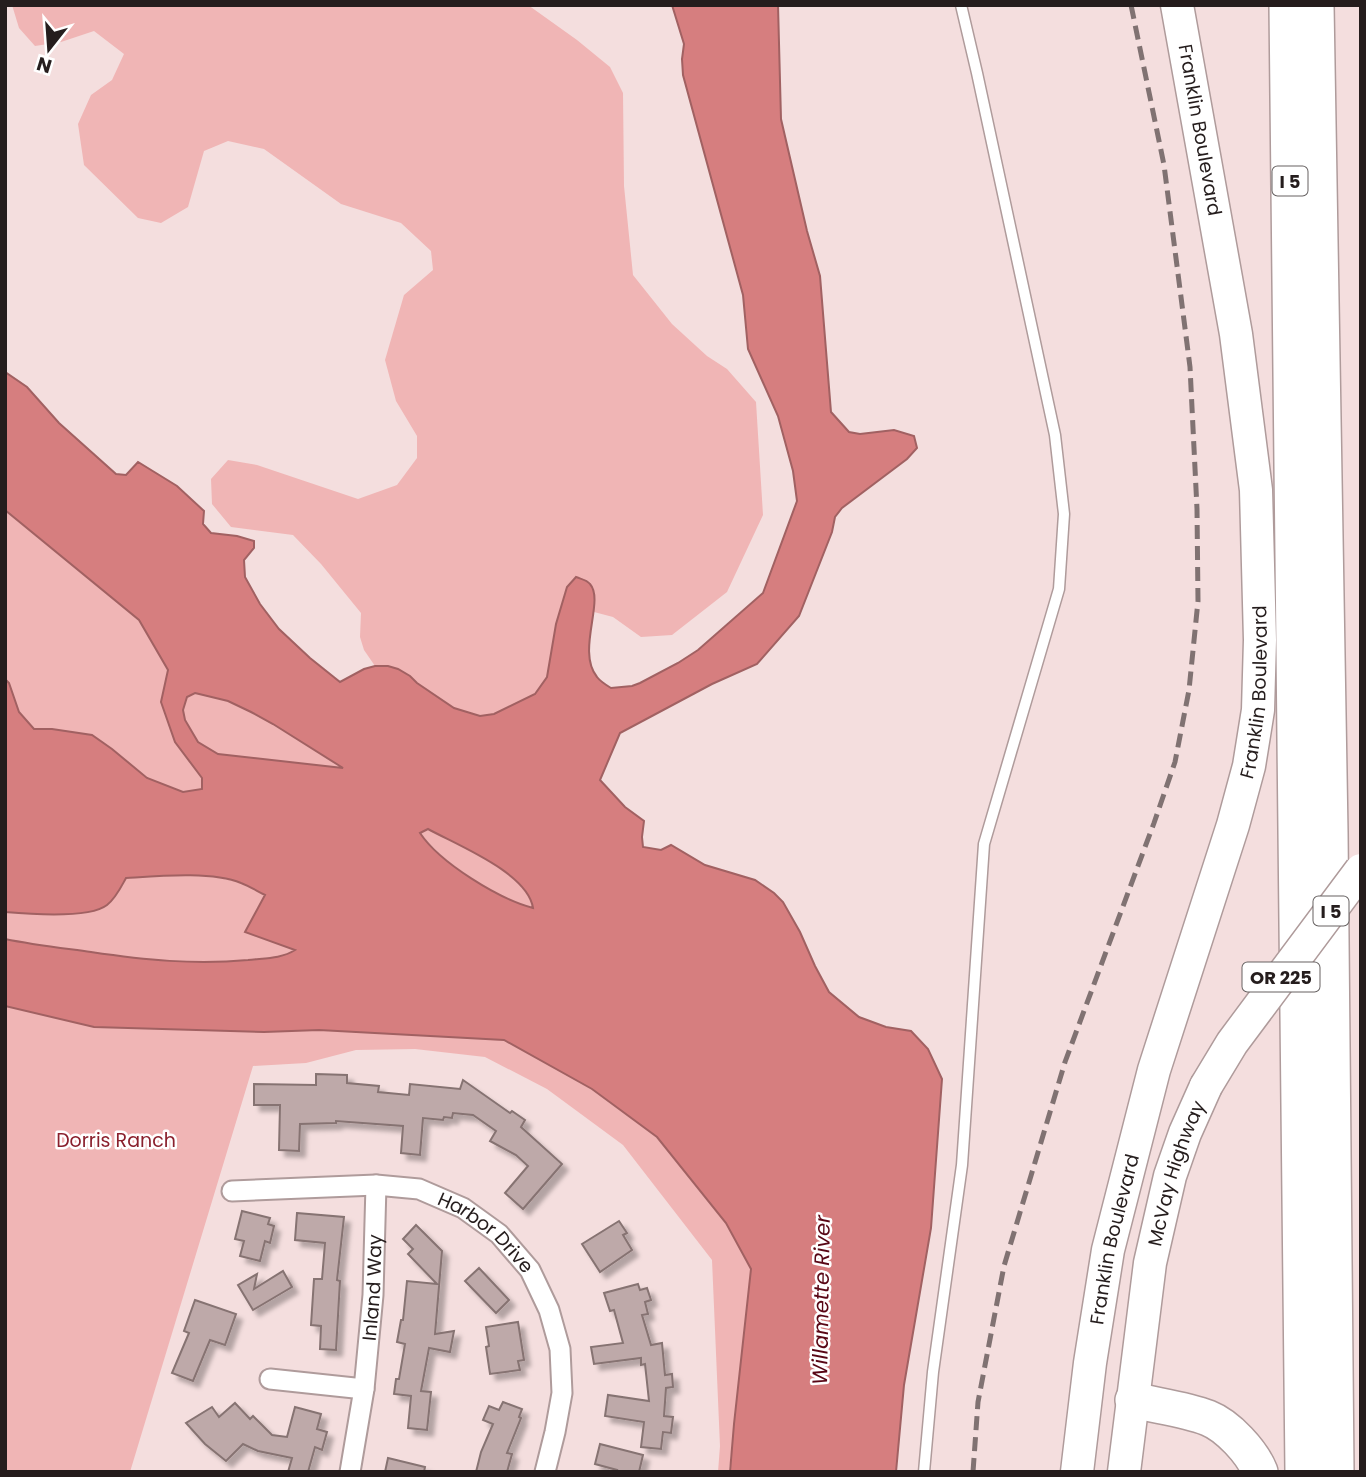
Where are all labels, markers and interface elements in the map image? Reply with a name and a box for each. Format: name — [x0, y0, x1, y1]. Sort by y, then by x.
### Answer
north arrow — [14, 14, 84, 84]
street label: Franklin Boulevard — [1172, 42, 1228, 218]
text: N — [33, 50, 55, 80]
road number: I 5 — [1272, 166, 1308, 196]
street label: Franklin Boulevard — [1233, 605, 1274, 782]
road number: I 5 — [1314, 896, 1348, 926]
road number: OR 225 — [1242, 962, 1320, 992]
street label: McVay Highway — [1141, 1096, 1211, 1249]
park label: Dorris Ranch — [56, 1127, 176, 1154]
street label: Franklin Boulevard — [1083, 1151, 1146, 1326]
street label: Harbor Drive — [434, 1185, 540, 1279]
water label: Willamette River — [805, 1214, 837, 1385]
street label: Inland Way — [355, 1234, 388, 1342]

